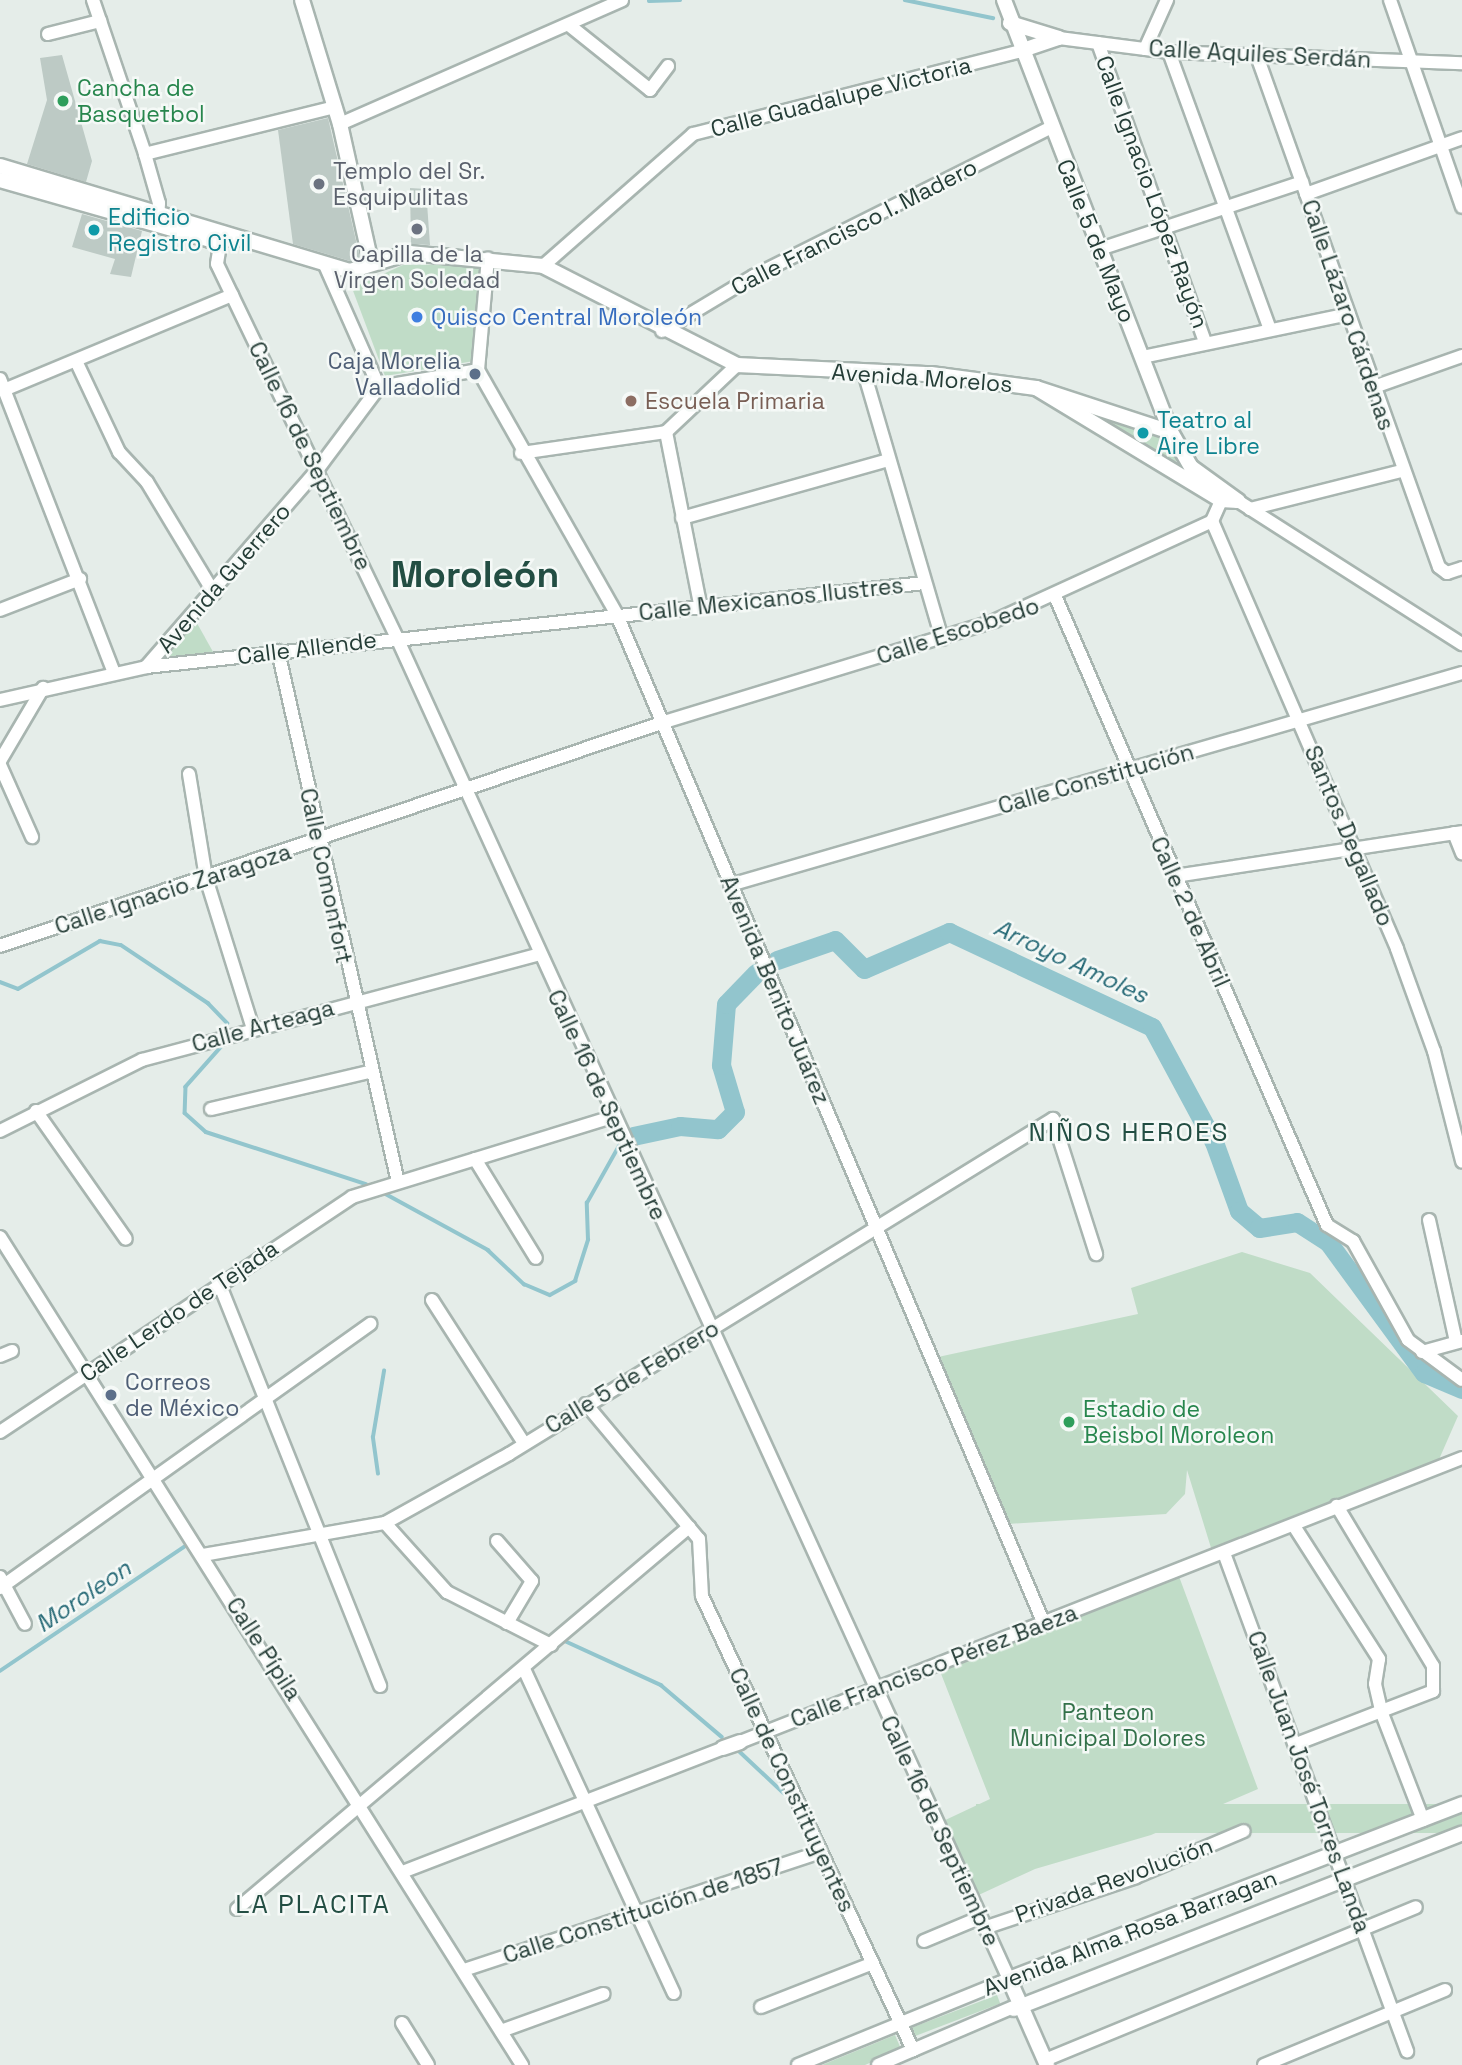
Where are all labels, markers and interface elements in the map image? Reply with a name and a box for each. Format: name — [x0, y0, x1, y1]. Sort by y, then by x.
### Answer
street label: Calle Aquiles Serdán — [1148, 34, 1372, 74]
street label: Calle Guadalupe Victoria — [708, 51, 974, 143]
street label: Calle Ignacio López Rayón — [1090, 52, 1214, 332]
place label: Cancha de Basquetbol — [77, 74, 205, 128]
marker: Cancha de Basquetbol — [55, 93, 71, 109]
street label: Calle Francisco I. Madero — [726, 153, 982, 301]
street label: Calle 5 de Mayo — [1051, 155, 1141, 327]
place label: Templo del Sr. Esquipulitas — [333, 157, 485, 211]
marker: Templo del Sr. Esquipulitas — [311, 176, 327, 192]
street label: Calle Lázaro Cárdenas — [1296, 196, 1400, 434]
place label: Edificio Registro Civil — [108, 203, 251, 257]
marker: Capilla de la Virgen Soledad — [409, 221, 425, 237]
marker: Edificio Registro Civil — [86, 222, 102, 238]
place label: Capilla de la Virgen Soledad — [334, 240, 500, 294]
place label: Quisco Central Moroleón — [431, 303, 702, 331]
marker: Quisco Central Moroleón — [409, 309, 425, 325]
street label: Calle 16 de Septiembre — [243, 337, 377, 575]
place label: Caja Morelia Valladolid — [328, 347, 461, 401]
street label: Avenida Morelos — [831, 358, 1013, 398]
marker: Caja Morelia Valladolid — [467, 366, 483, 382]
place label: Escuela Primaria — [645, 387, 825, 415]
marker: Escuela Primaria — [623, 393, 639, 409]
place label: Teatro al Aire Libre — [1157, 406, 1260, 460]
marker: Teatro al Aire Libre — [1135, 425, 1151, 441]
street label: Avenida Guerrero — [152, 498, 296, 658]
district label: Moroleón — [391, 553, 559, 597]
street label: Calle Mexicanos Ilustres — [637, 571, 905, 627]
street label: Calle Escobedo — [873, 592, 1043, 670]
street label: Calle Allende — [235, 626, 379, 670]
street label: Calle Constitución — [995, 738, 1197, 820]
street label: Santos Degallado — [1298, 742, 1400, 930]
street label: Calle Comonfort — [294, 786, 358, 966]
street label: Calle 2 de Abril — [1144, 832, 1236, 992]
street label: Calle Ignacio Zaragoza — [51, 838, 295, 940]
street label: Avenida Benito Juárez — [714, 871, 836, 1109]
water label: Arroyo Amoles — [989, 913, 1153, 1009]
street label: Calle 16 de Septiembre — [541, 985, 673, 1225]
street label: Calle Arteaga — [189, 994, 337, 1058]
district label: NIÑOS HEROES — [1030, 1117, 1228, 1149]
street label: Calle Lerdo de Tejada — [74, 1234, 284, 1388]
street label: Calle 5 de Febrero — [540, 1314, 724, 1440]
place label: Correos de México — [125, 1368, 239, 1422]
marker: Correos de México — [103, 1387, 119, 1403]
place label: Estadio de Beisbol Moroleon — [1083, 1395, 1274, 1449]
marker: Estadio de Beisbol Moroleon — [1061, 1414, 1077, 1430]
water label: Moroleon — [30, 1554, 136, 1638]
street label: Calle Pípila — [220, 1592, 308, 1706]
street label: Calle Francisco Pérez Baeza — [787, 1598, 1081, 1734]
street label: Calle Juan José Torres Landa — [1241, 1627, 1377, 1937]
street label: Calle de Constituyentes — [723, 1663, 861, 1917]
park label: Panteon Municipal Dolores — [1010, 1698, 1206, 1752]
street label: Calle 16 de Septiembre — [874, 1711, 1006, 1951]
street label: Privada Revolución — [1011, 1831, 1217, 1929]
street label: Calle Constitución de 1857 — [499, 1853, 787, 1969]
street label: Avenida Alma Rosa Barragan — [979, 1864, 1281, 2002]
district label: LA PLACITA — [236, 1889, 390, 1921]

